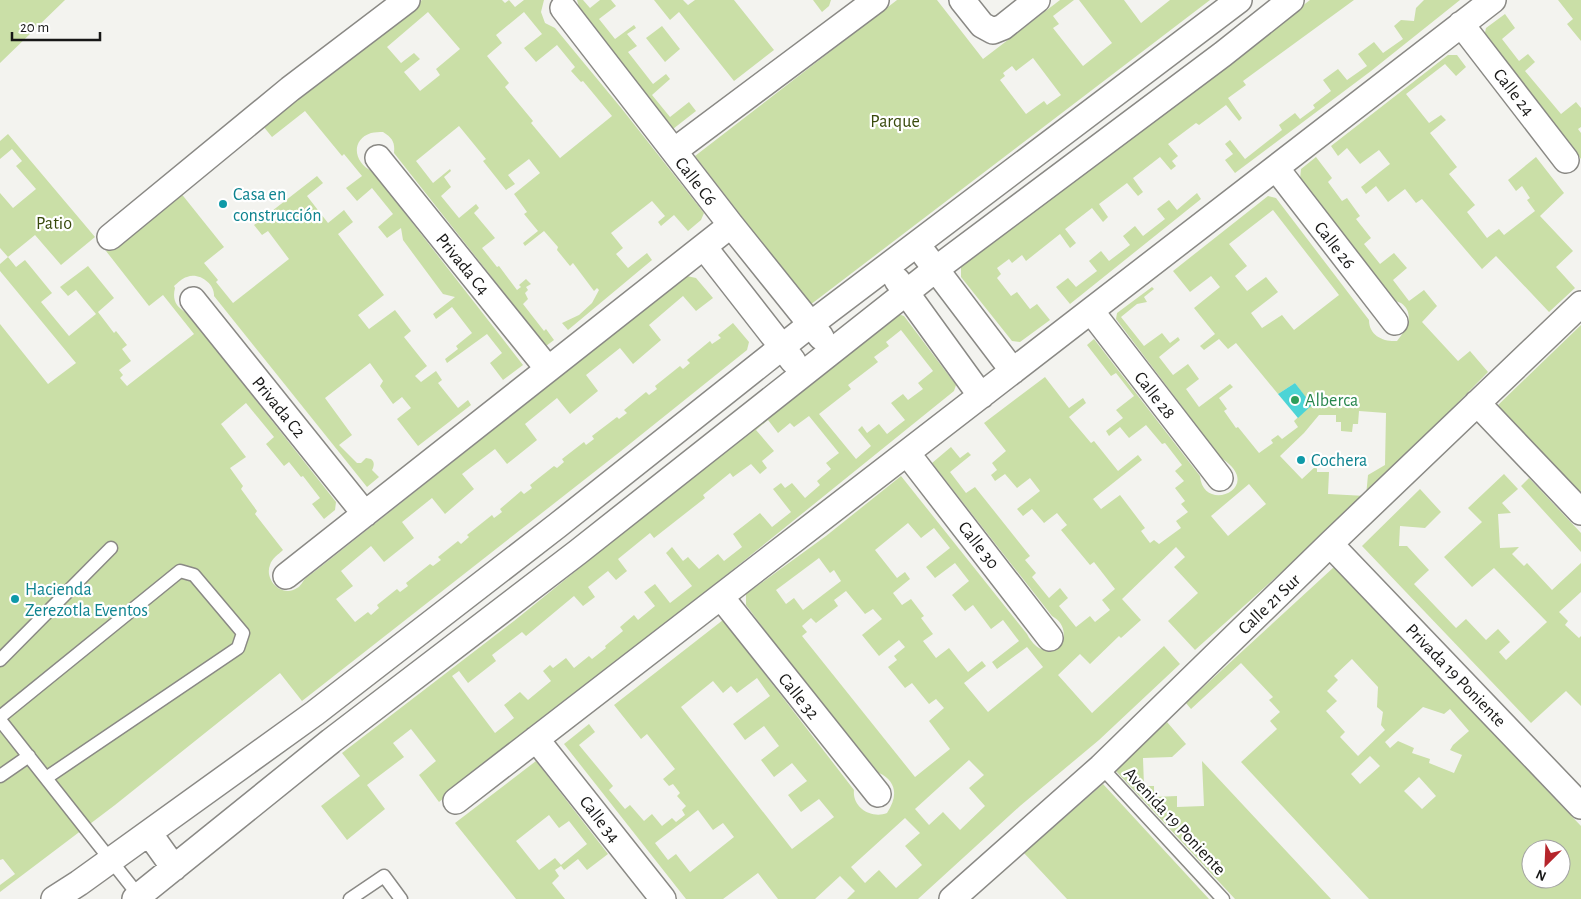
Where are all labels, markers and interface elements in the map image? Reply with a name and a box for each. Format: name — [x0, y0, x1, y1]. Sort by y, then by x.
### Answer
scale bar — [12, 10, 100, 42]
text: 20 m — [20, 20, 49, 35]
street label: Calle 24 — [1489, 66, 1537, 120]
park label: Parque — [870, 113, 920, 131]
street label: Calle C6 — [671, 154, 719, 209]
place label: Casa en construcción — [233, 186, 321, 225]
marker: Casa en construcción — [217, 198, 229, 210]
park label: Patio — [36, 215, 72, 233]
street label: Calle 26 — [1310, 219, 1358, 273]
street label: Privada C4 — [432, 230, 493, 299]
street label: Calle 28 — [1130, 369, 1178, 423]
street label: Privada C2 — [248, 374, 308, 442]
place label: Alberca — [1305, 392, 1358, 410]
marker: Alberca — [1289, 394, 1301, 406]
place label: Cochera — [1311, 452, 1367, 470]
marker: Cochera — [1295, 454, 1307, 466]
street label: Calle 30 — [954, 518, 1002, 573]
street label: Calle 21 Sur — [1235, 571, 1304, 638]
place label: Hacienda Zerezotla Eventos — [25, 581, 148, 620]
marker: Hacienda Zerezotla Eventos — [9, 593, 21, 605]
street label: Privada 19 Poniente — [1402, 621, 1509, 731]
street label: Calle 32 — [774, 670, 822, 723]
street label: Avenida 19 Poniente — [1120, 764, 1229, 879]
street label: Calle 34 — [576, 793, 623, 847]
north arrow — [1521, 839, 1571, 889]
text: N — [1534, 867, 1548, 883]

